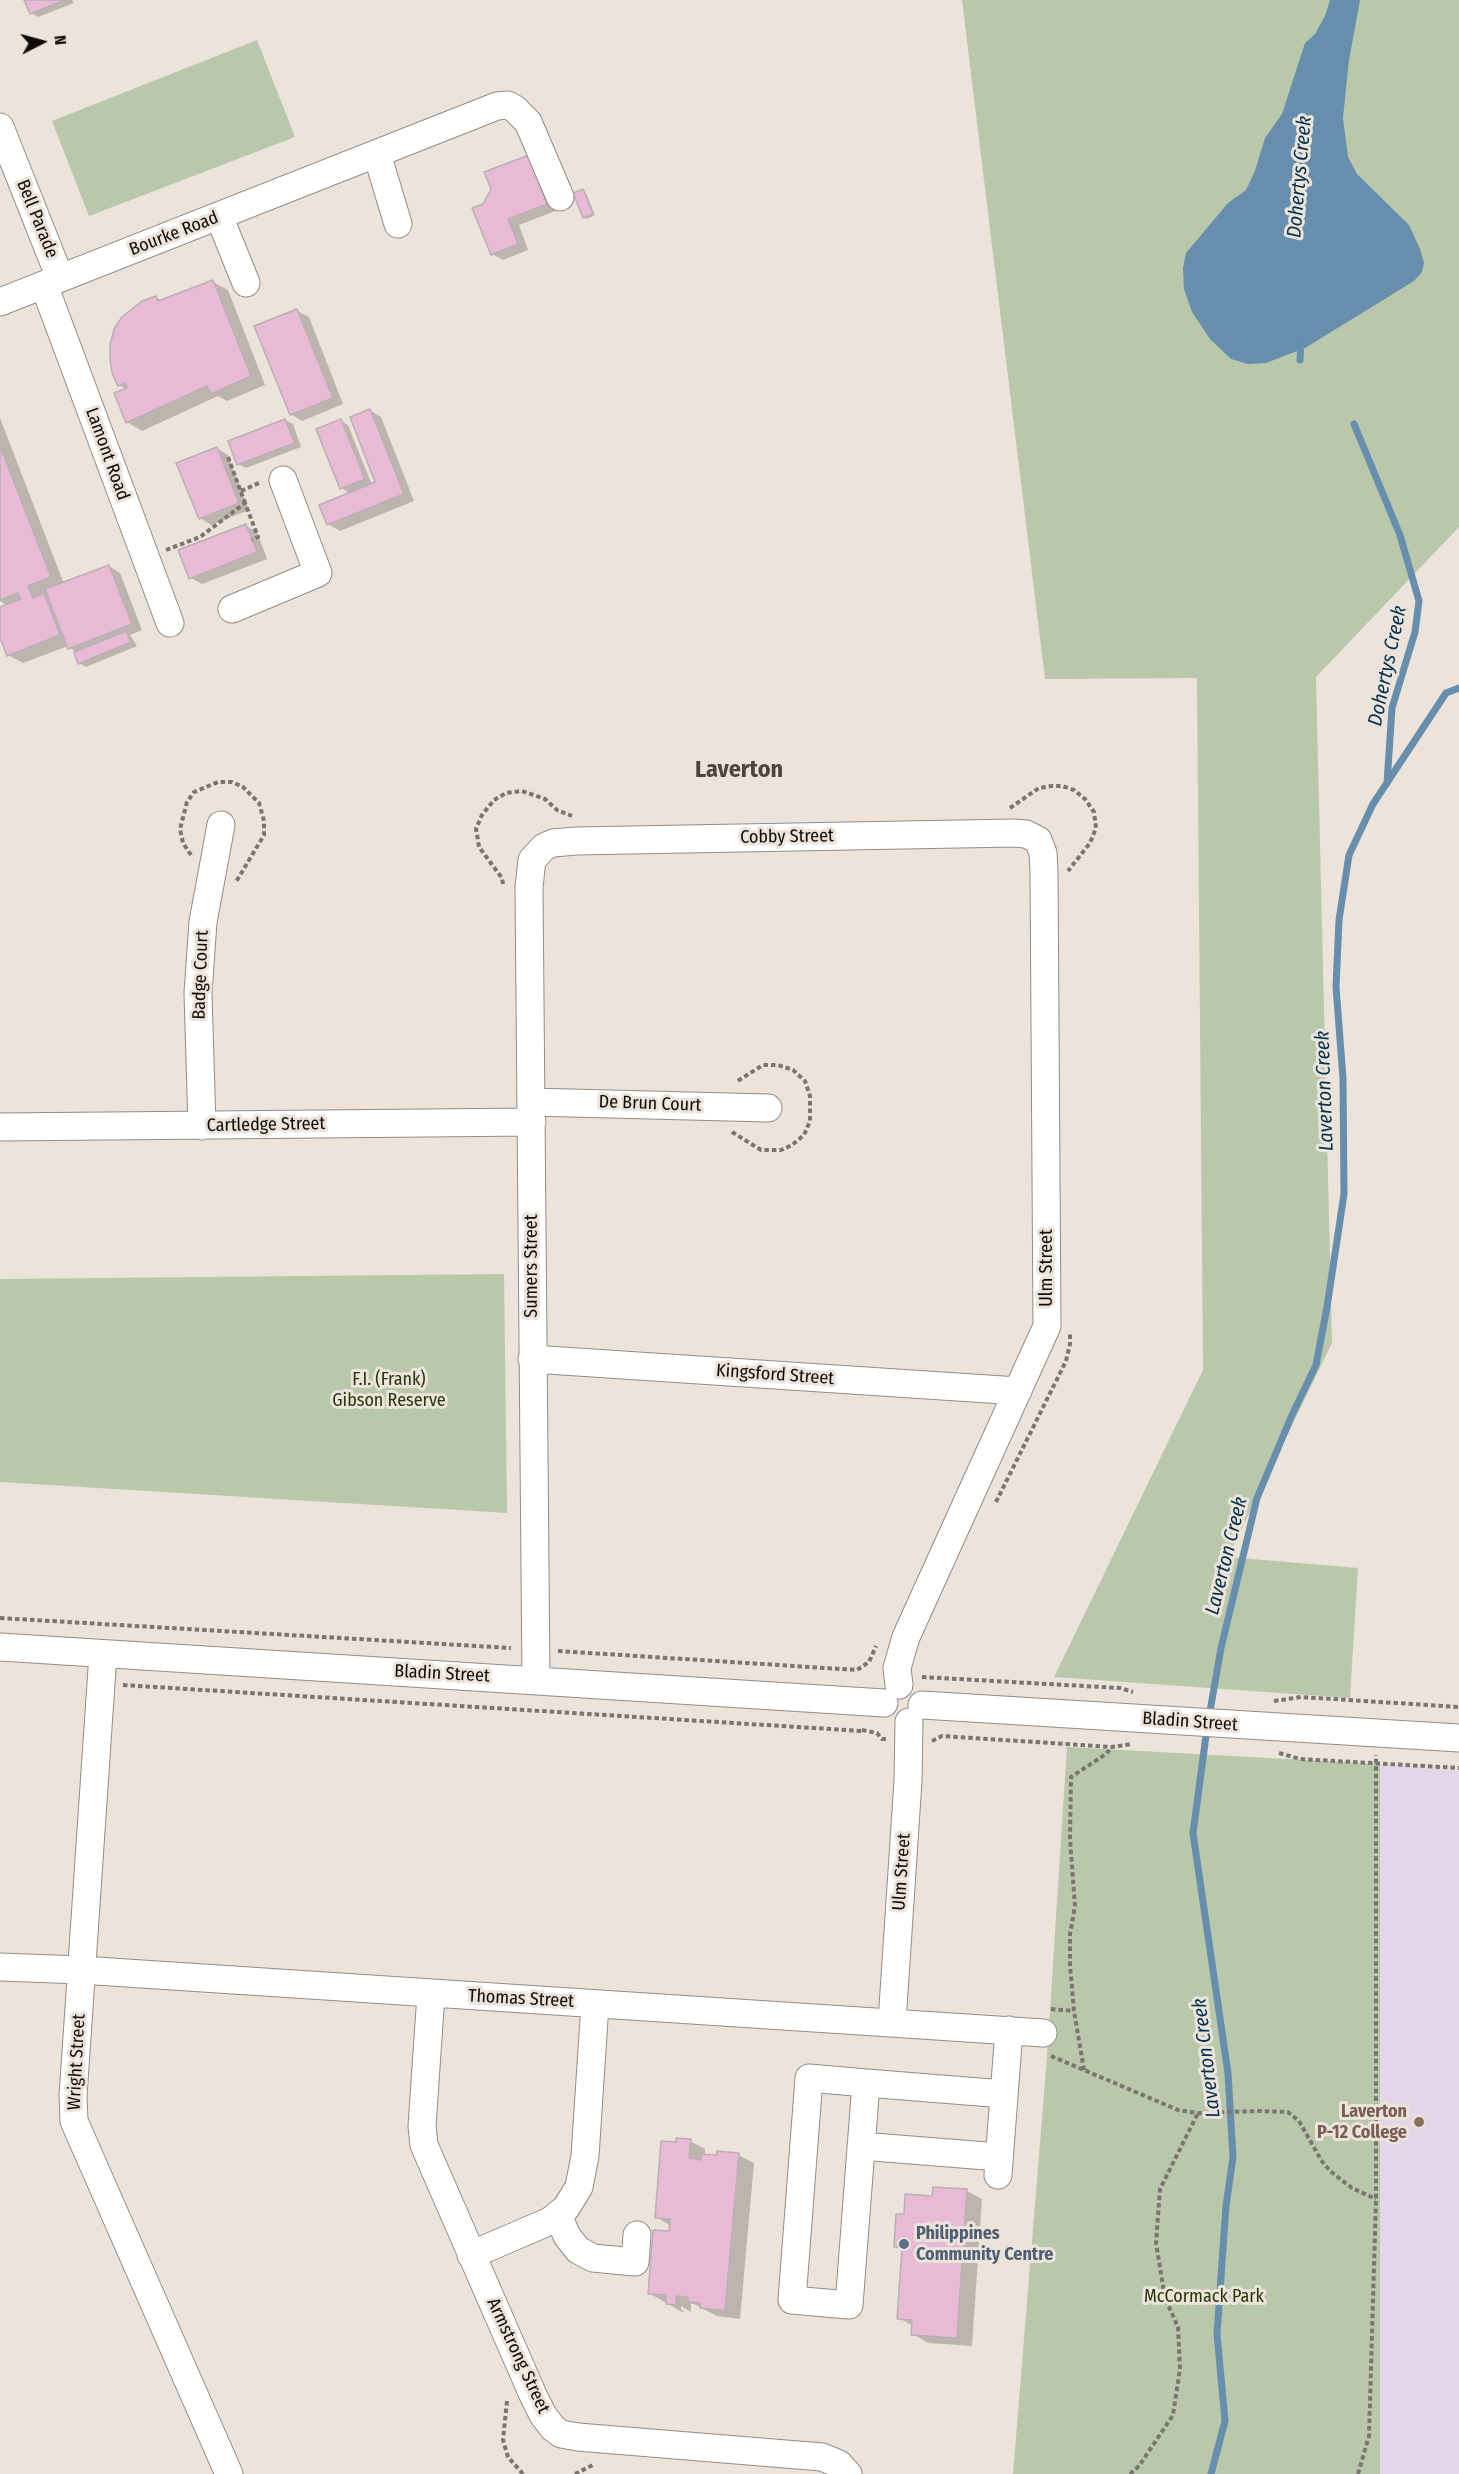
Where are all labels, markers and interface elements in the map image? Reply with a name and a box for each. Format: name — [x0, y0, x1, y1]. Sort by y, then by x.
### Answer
north arrow — [12, 12, 72, 72]
text: N — [50, 34, 70, 46]
water label: Dohertys Creek — [1283, 115, 1317, 239]
street label: Bell Parade — [11, 177, 63, 261]
street label: Bourke Road — [126, 207, 222, 261]
street label: Lamont Road — [80, 405, 134, 503]
water label: Dohertys Creek — [1364, 604, 1412, 728]
district label: Laverton — [695, 756, 783, 784]
street label: Cobby Street — [740, 825, 834, 849]
street label: Badge Court — [189, 930, 213, 1020]
water label: Laverton Creek — [1311, 1030, 1339, 1152]
street label: De Brun Court — [598, 1091, 702, 1117]
street label: Cartledge Street — [207, 1113, 325, 1137]
street label: Sumers Street — [521, 1214, 543, 1318]
street label: Ulm Street — [1036, 1229, 1058, 1307]
street label: Kingsford Street — [715, 1360, 835, 1390]
park label: F.I. (Frank) Gibson Reserve — [332, 1369, 446, 1412]
water label: Laverton Creek — [1201, 1495, 1253, 1617]
street label: Bladin Street — [394, 1661, 490, 1687]
street label: Bladin Street — [1142, 1708, 1238, 1736]
street label: Ulm Street — [889, 1833, 915, 1911]
street label: Thomas Street — [468, 1985, 574, 2013]
water label: Laverton Creek — [1188, 1997, 1226, 2119]
street label: Wright Street — [64, 2013, 90, 2111]
place label: Laverton P-12 College — [1317, 2101, 1407, 2144]
marker: Laverton P-12 College — [1412, 2115, 1426, 2129]
place label: Philippines Community Centre — [916, 2223, 1053, 2266]
marker: Philippines Community Centre — [897, 2237, 911, 2251]
park label: McCormack Park — [1144, 2286, 1264, 2308]
street label: Armstrong Street — [482, 2295, 554, 2417]

